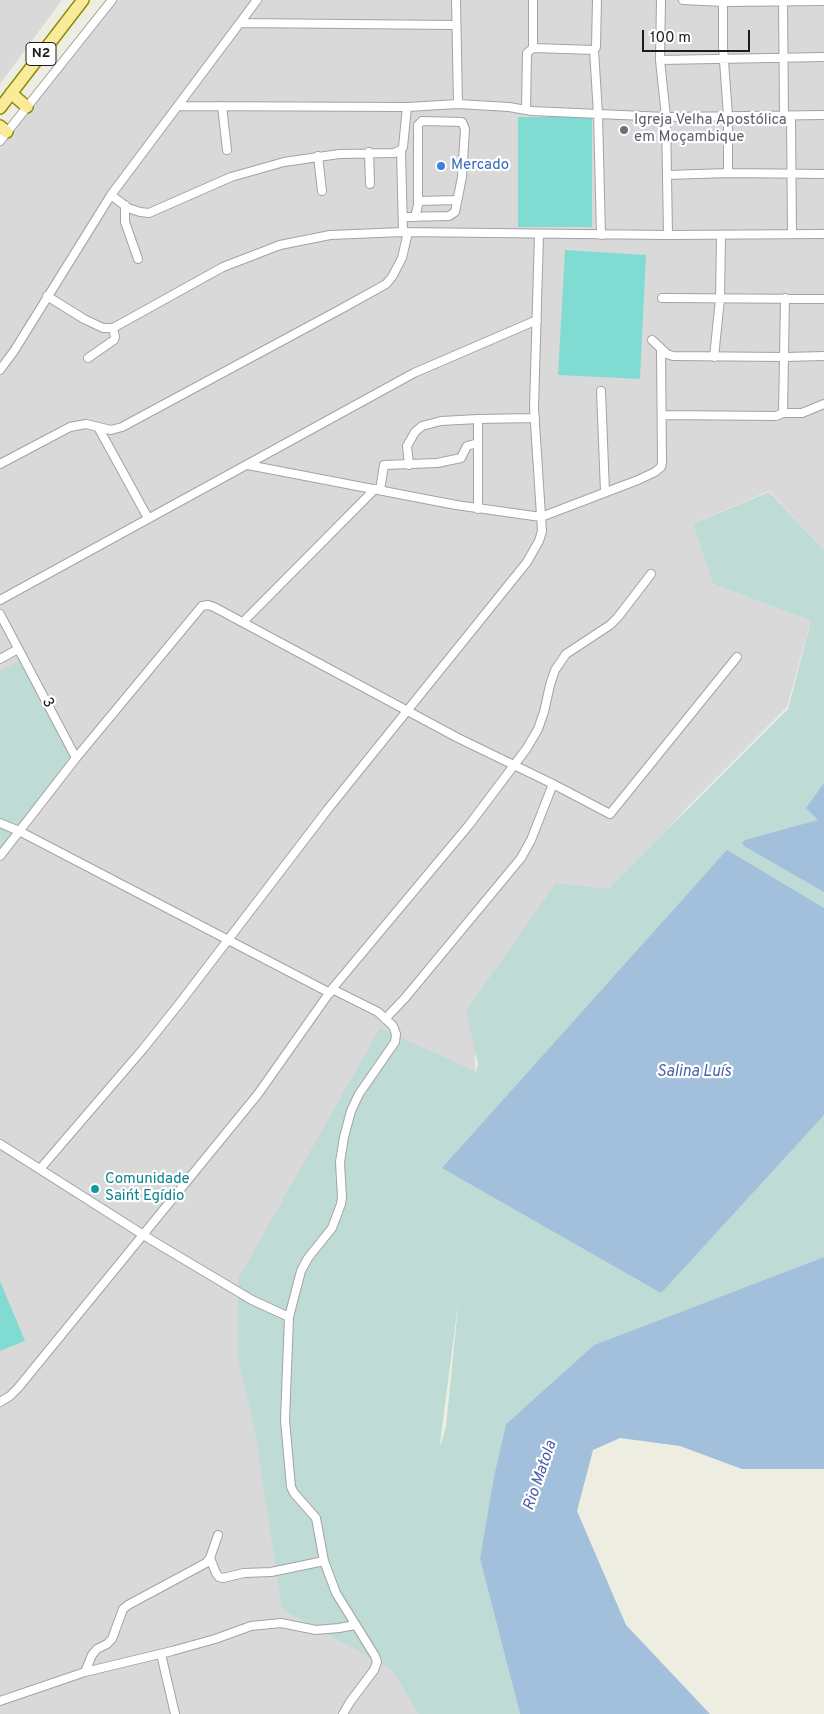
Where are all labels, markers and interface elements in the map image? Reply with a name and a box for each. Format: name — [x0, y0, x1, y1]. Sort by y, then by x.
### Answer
scale bar — [644, 20, 752, 52]
text: 100 m — [650, 29, 691, 48]
road number: N2 — [26, 42, 56, 66]
place label: Igreja Velha Apostólica em Moçambique — [634, 112, 787, 147]
marker: Igreja Velha Apostólica em Moçambique — [618, 124, 630, 136]
place label: Mercado — [451, 157, 509, 175]
marker: Mercado — [435, 160, 447, 172]
street label: 3 — [37, 695, 57, 711]
water label: Salina Luís — [657, 1063, 731, 1083]
place label: Comunidade Sain´t Egídio — [105, 1171, 190, 1206]
marker: Comunidade Sain´t Egídio — [89, 1183, 101, 1195]
water label: Rio Matola — [520, 1439, 562, 1513]

